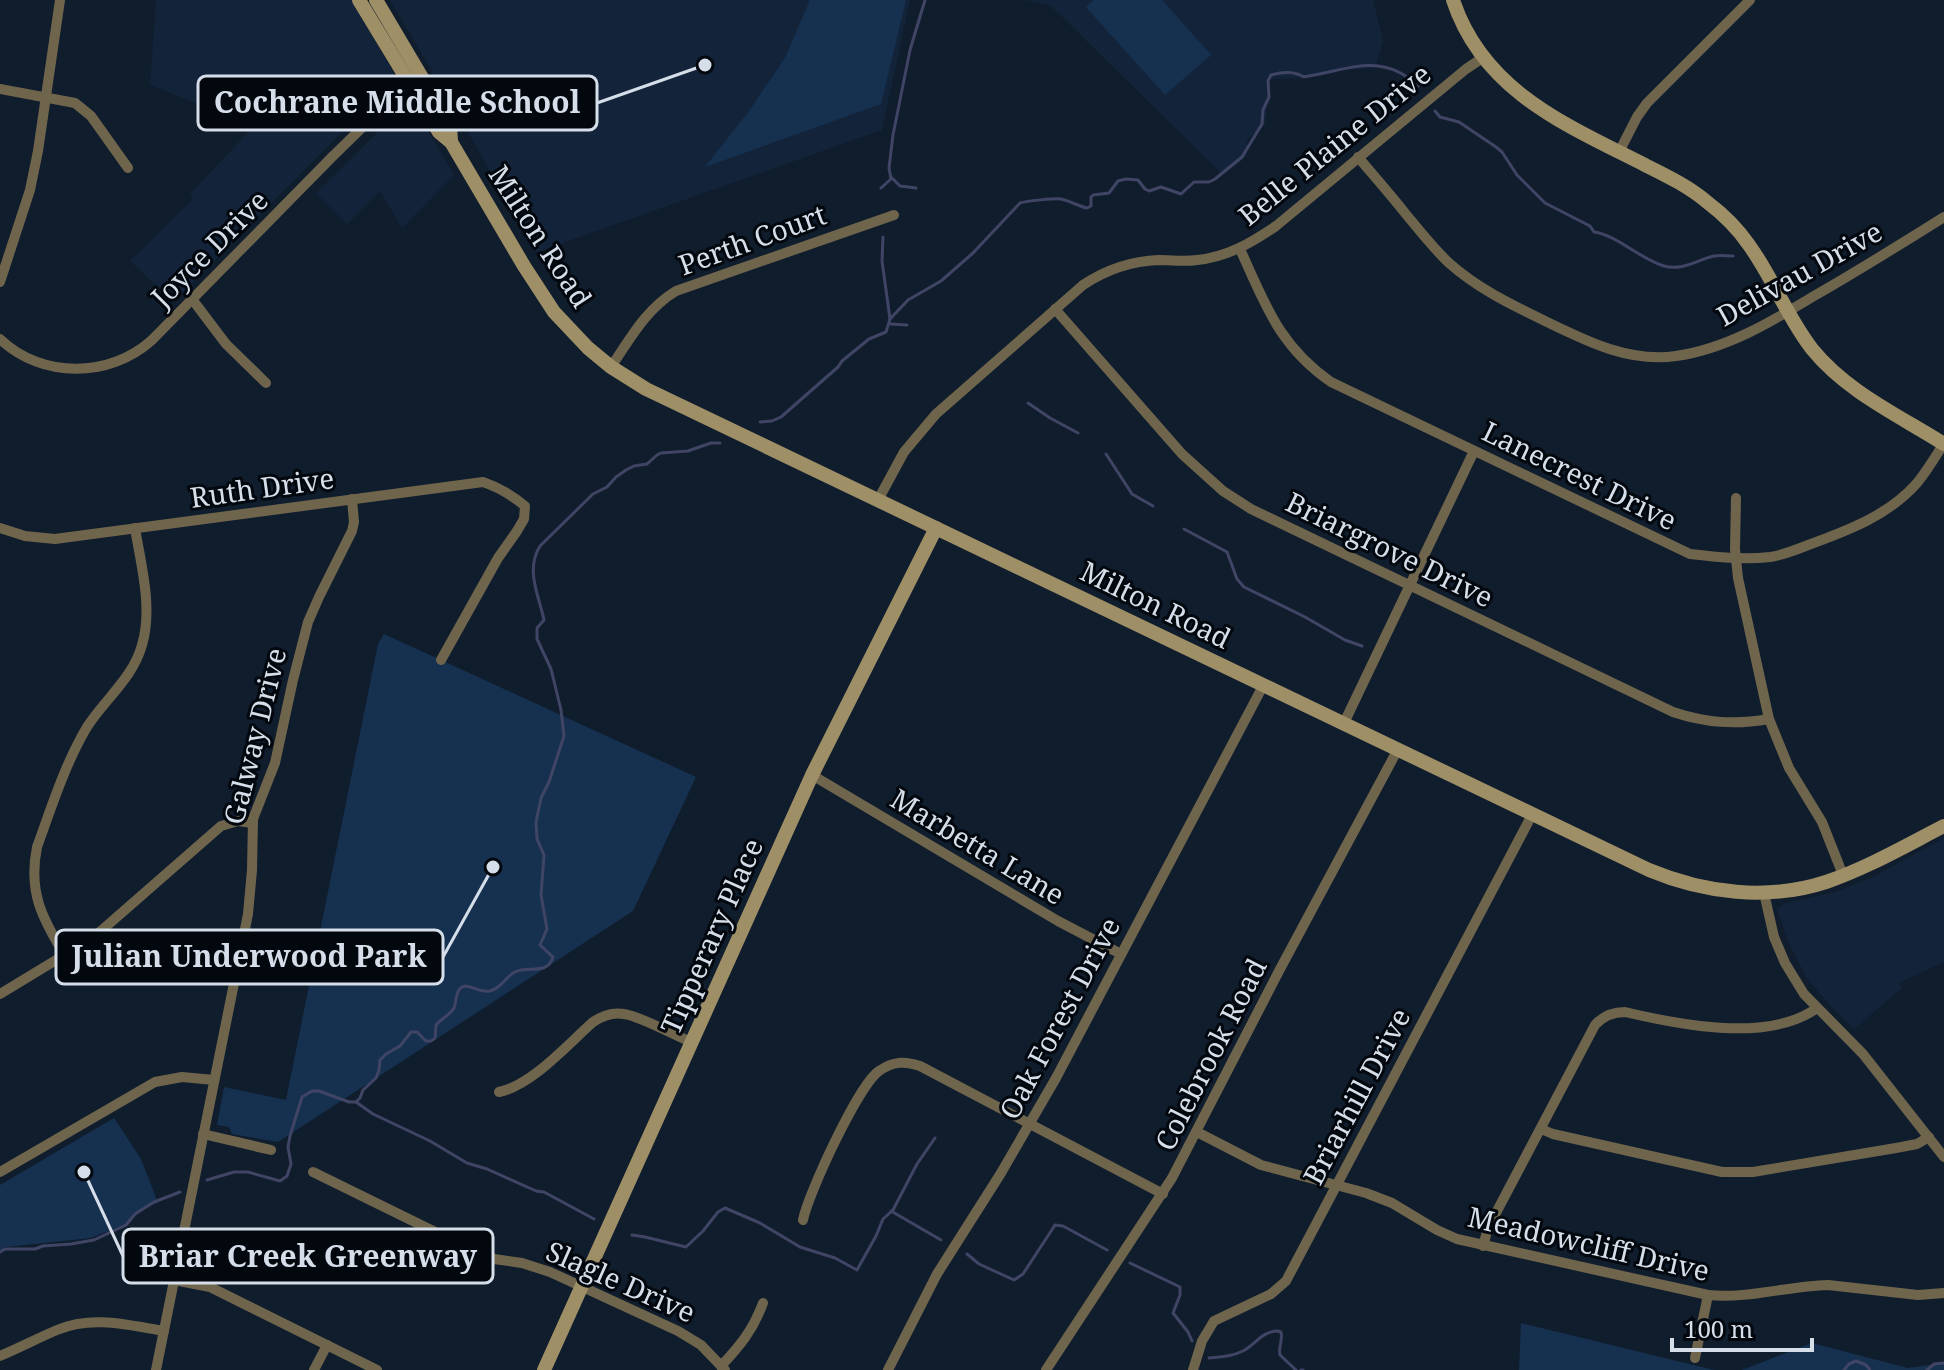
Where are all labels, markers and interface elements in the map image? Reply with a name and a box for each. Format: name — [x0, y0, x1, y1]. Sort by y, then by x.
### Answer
street label: Belle Plaine Drive — [1230, 55, 1438, 233]
callout: Cochrane Middle School — [198, 76, 597, 130]
text: Cochrane Middle School — [214, 81, 581, 122]
street label: Milton Road — [481, 157, 601, 315]
street label: Joyce Drive — [141, 181, 276, 316]
street label: Perth Court — [673, 195, 831, 283]
street label: Delivau Drive — [1709, 212, 1889, 334]
street label: Lanecrest Drive — [1477, 412, 1683, 538]
street label: Ruth Drive — [188, 458, 336, 516]
street label: Briargrove Drive — [1280, 482, 1500, 616]
street label: Milton Road — [1075, 551, 1237, 657]
street label: Galway Drive — [214, 644, 294, 828]
street label: Marbetta Lane — [884, 779, 1072, 913]
street label: Tipperary Place — [651, 832, 771, 1040]
street label: Oak Forest Drive — [990, 910, 1128, 1126]
callout: Julian Underwood Park — [56, 930, 443, 984]
text: Julian Underwood Park — [70, 935, 428, 976]
street label: Colebrook Road — [1145, 951, 1275, 1157]
street label: Briarhill Drive — [1294, 1001, 1418, 1191]
street label: Meadowcliff Drive — [1465, 1197, 1713, 1289]
callout: Briar Creek Greenway — [123, 1229, 493, 1283]
street label: Slagle Drive — [540, 1231, 702, 1331]
text: Briar Creek Greenway — [139, 1235, 478, 1276]
scale bar — [1672, 1302, 1812, 1352]
text: 100 m — [1684, 1312, 1753, 1345]

